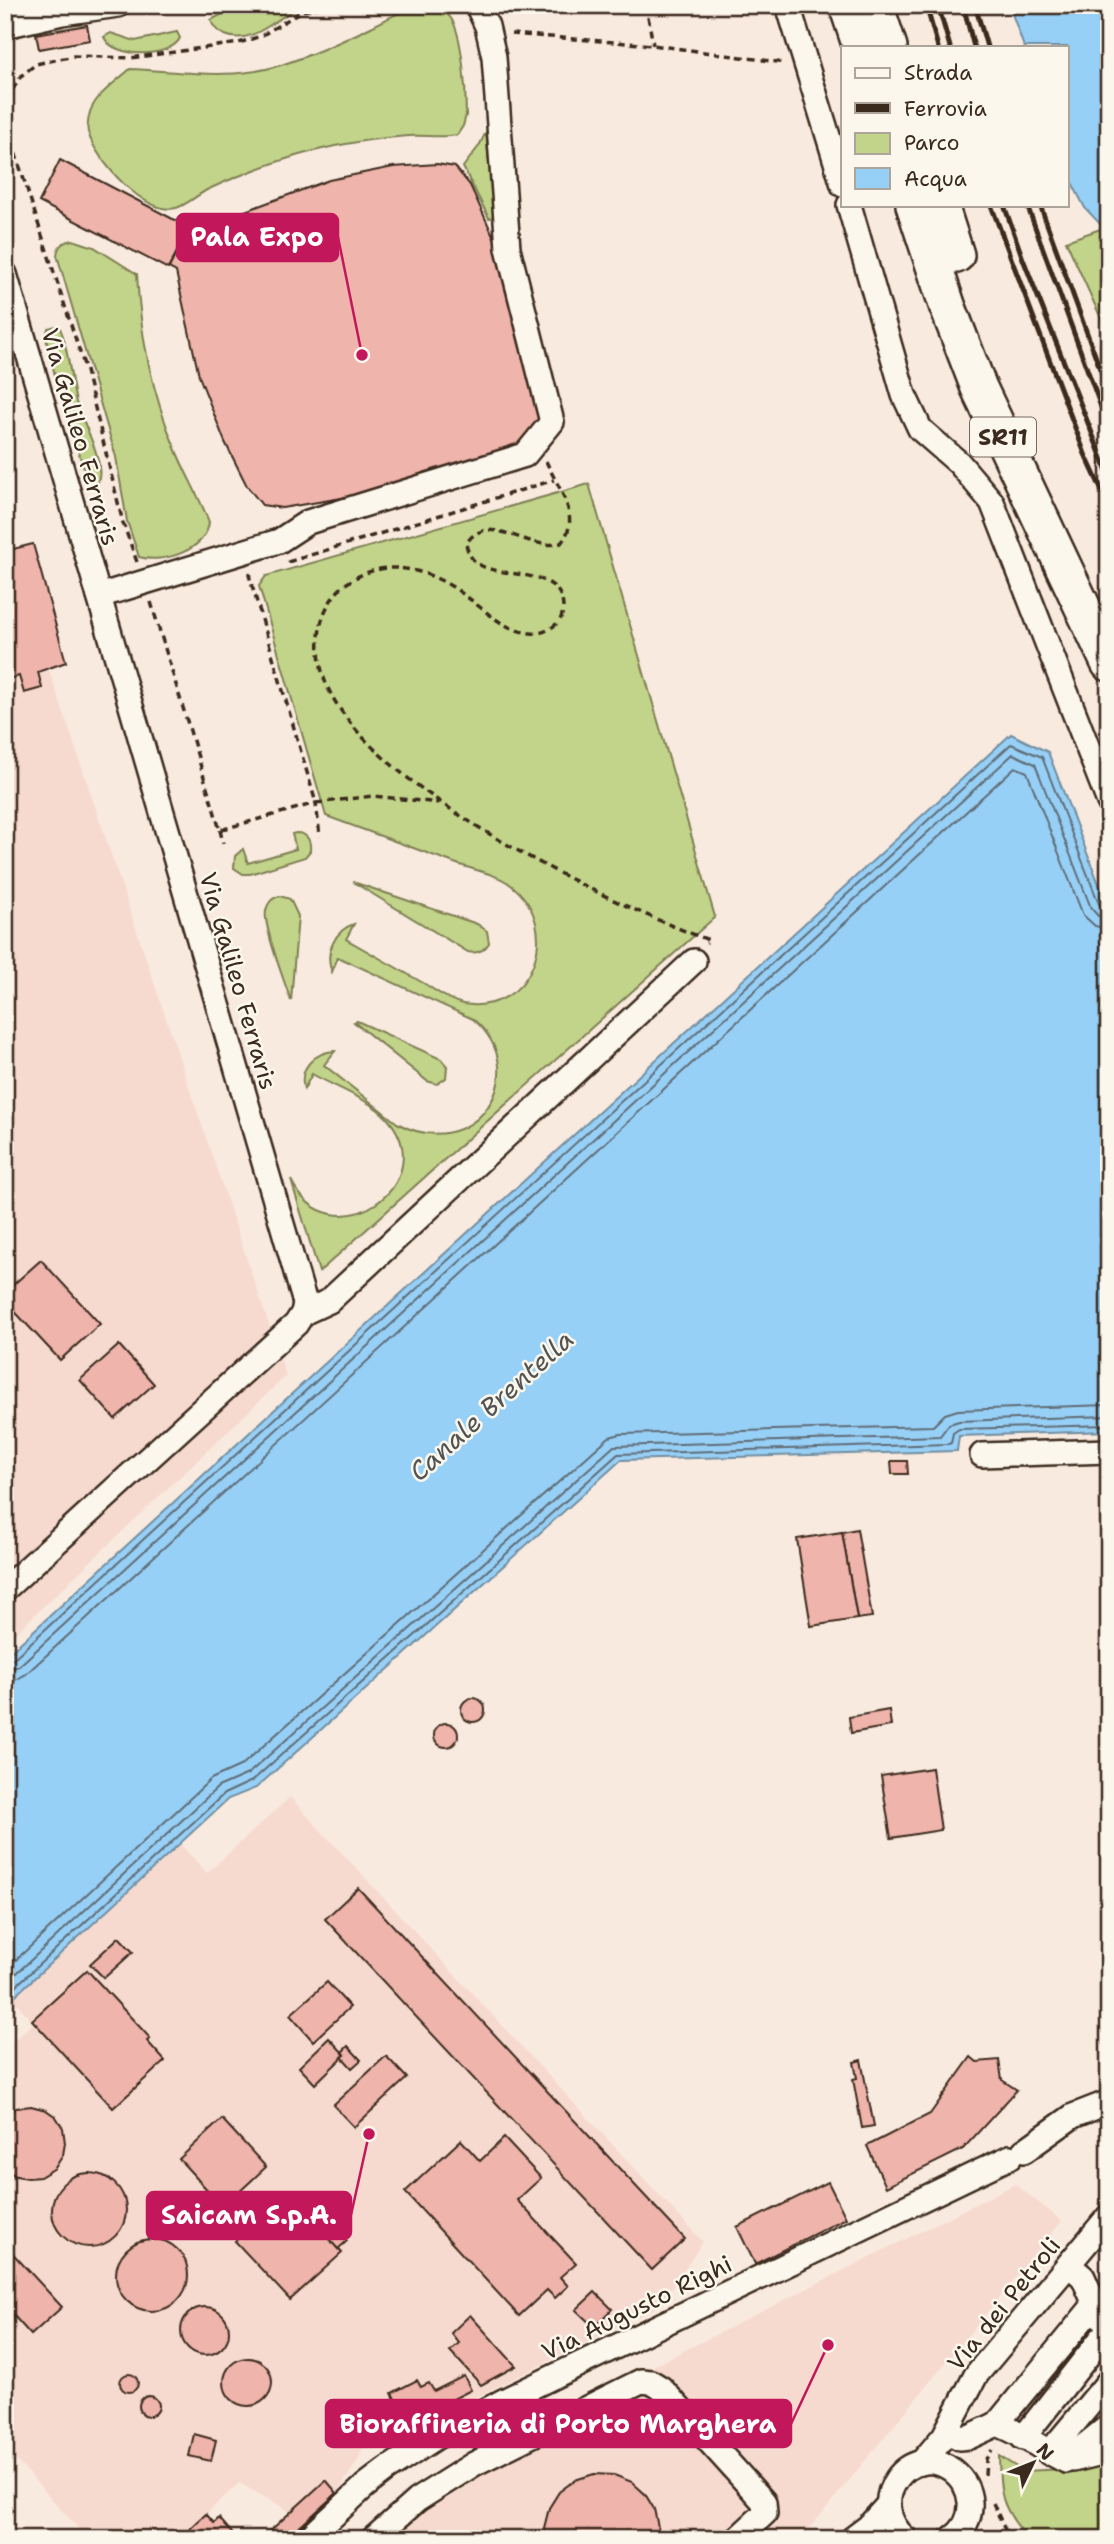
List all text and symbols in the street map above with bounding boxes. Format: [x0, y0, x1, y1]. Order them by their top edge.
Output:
legend [841, 46, 1068, 206]
text: Strada [904, 59, 972, 87]
text: Ferrovia [904, 95, 987, 123]
text: Parco [904, 129, 959, 157]
text: Acqua [904, 165, 967, 193]
callout: Pala Expo [177, 214, 338, 261]
text: Pala Expo [190, 219, 324, 254]
street label: Via Galileo Ferraris [34, 325, 126, 549]
road number: SR11 [970, 418, 1036, 457]
street label: Via Galileo Ferraris [192, 869, 284, 1093]
water label: Canale Brentella [401, 1322, 581, 1488]
callout: Saicam S.p.A. [147, 2192, 351, 2239]
text: Saicam S.p.A. [161, 2197, 337, 2232]
street label: Via dei Petroli [940, 2230, 1068, 2378]
street label: Via Augusto Righi [537, 2248, 737, 2368]
callout: Bioraffineria di Porto Marghera [326, 2400, 791, 2447]
text: Bioraffineria di Porto Marghera [340, 2406, 777, 2441]
north arrow [998, 2428, 1068, 2498]
text: N [1031, 2438, 1059, 2466]

